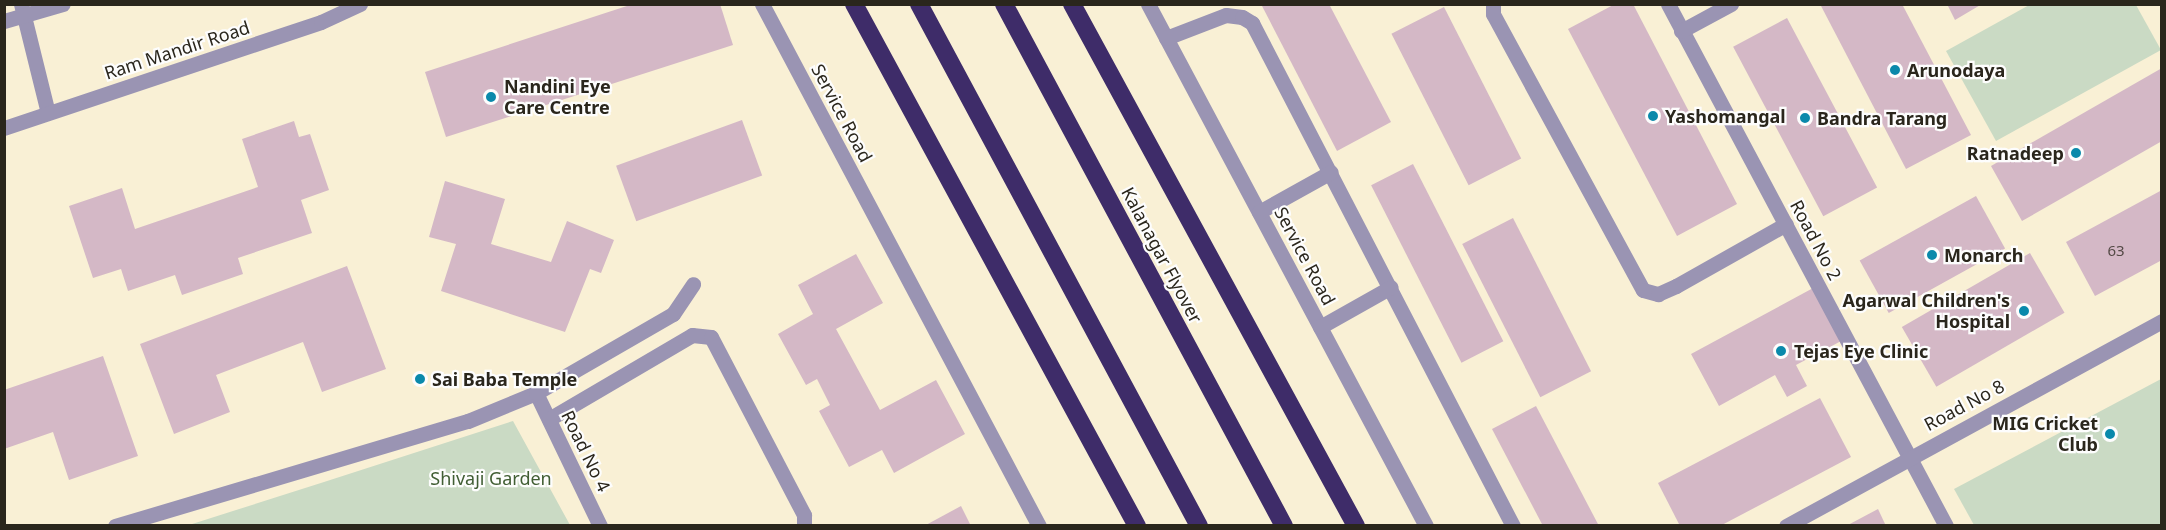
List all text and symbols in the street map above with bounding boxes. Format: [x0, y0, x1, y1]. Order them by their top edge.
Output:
street label: Ram Mandir Road [102, 16, 252, 84]
place label: Arunodaya [1907, 59, 2005, 81]
street label: Service Road [807, 60, 877, 166]
marker: Arunodaya [1888, 63, 1902, 77]
place label: Nandini Eye Care Centre [504, 76, 611, 118]
marker: Nandini Eye Care Centre [482, 88, 500, 106]
place label: Yashomangal [1665, 105, 1786, 127]
place label: Bandra Tarang [1817, 107, 1947, 129]
marker: Yashomangal [1646, 109, 1660, 123]
marker: Bandra Tarang [1798, 111, 1812, 125]
place label: Ratnadeep [1967, 142, 2064, 164]
marker: Ratnadeep [2069, 146, 2083, 160]
street label: Kalanagar Flyover [1117, 183, 1207, 327]
street label: Road No 2 [1786, 196, 1846, 284]
street label: Service Road [1270, 203, 1340, 309]
house number: 63 [2107, 242, 2125, 260]
place label: Monarch [1944, 244, 2023, 266]
marker: Monarch [1925, 248, 1939, 262]
place label: Agarwal Children's Hospital [1842, 290, 2010, 332]
marker: Agarwal Children's Hospital [2015, 302, 2033, 320]
place label: Tejas Eye Clinic [1794, 340, 1928, 362]
marker: Tejas Eye Clinic [1772, 342, 1790, 360]
place label: Sai Baba Temple [432, 368, 577, 390]
marker: Sai Baba Temple [413, 372, 427, 386]
street label: Road No 8 [1920, 375, 2008, 435]
street label: Road No 4 [557, 407, 615, 495]
place label: MIG Cricket Club [1992, 413, 2098, 456]
marker: MIG Cricket Club [2103, 427, 2117, 441]
park label: Shivaji Garden [430, 467, 552, 489]

